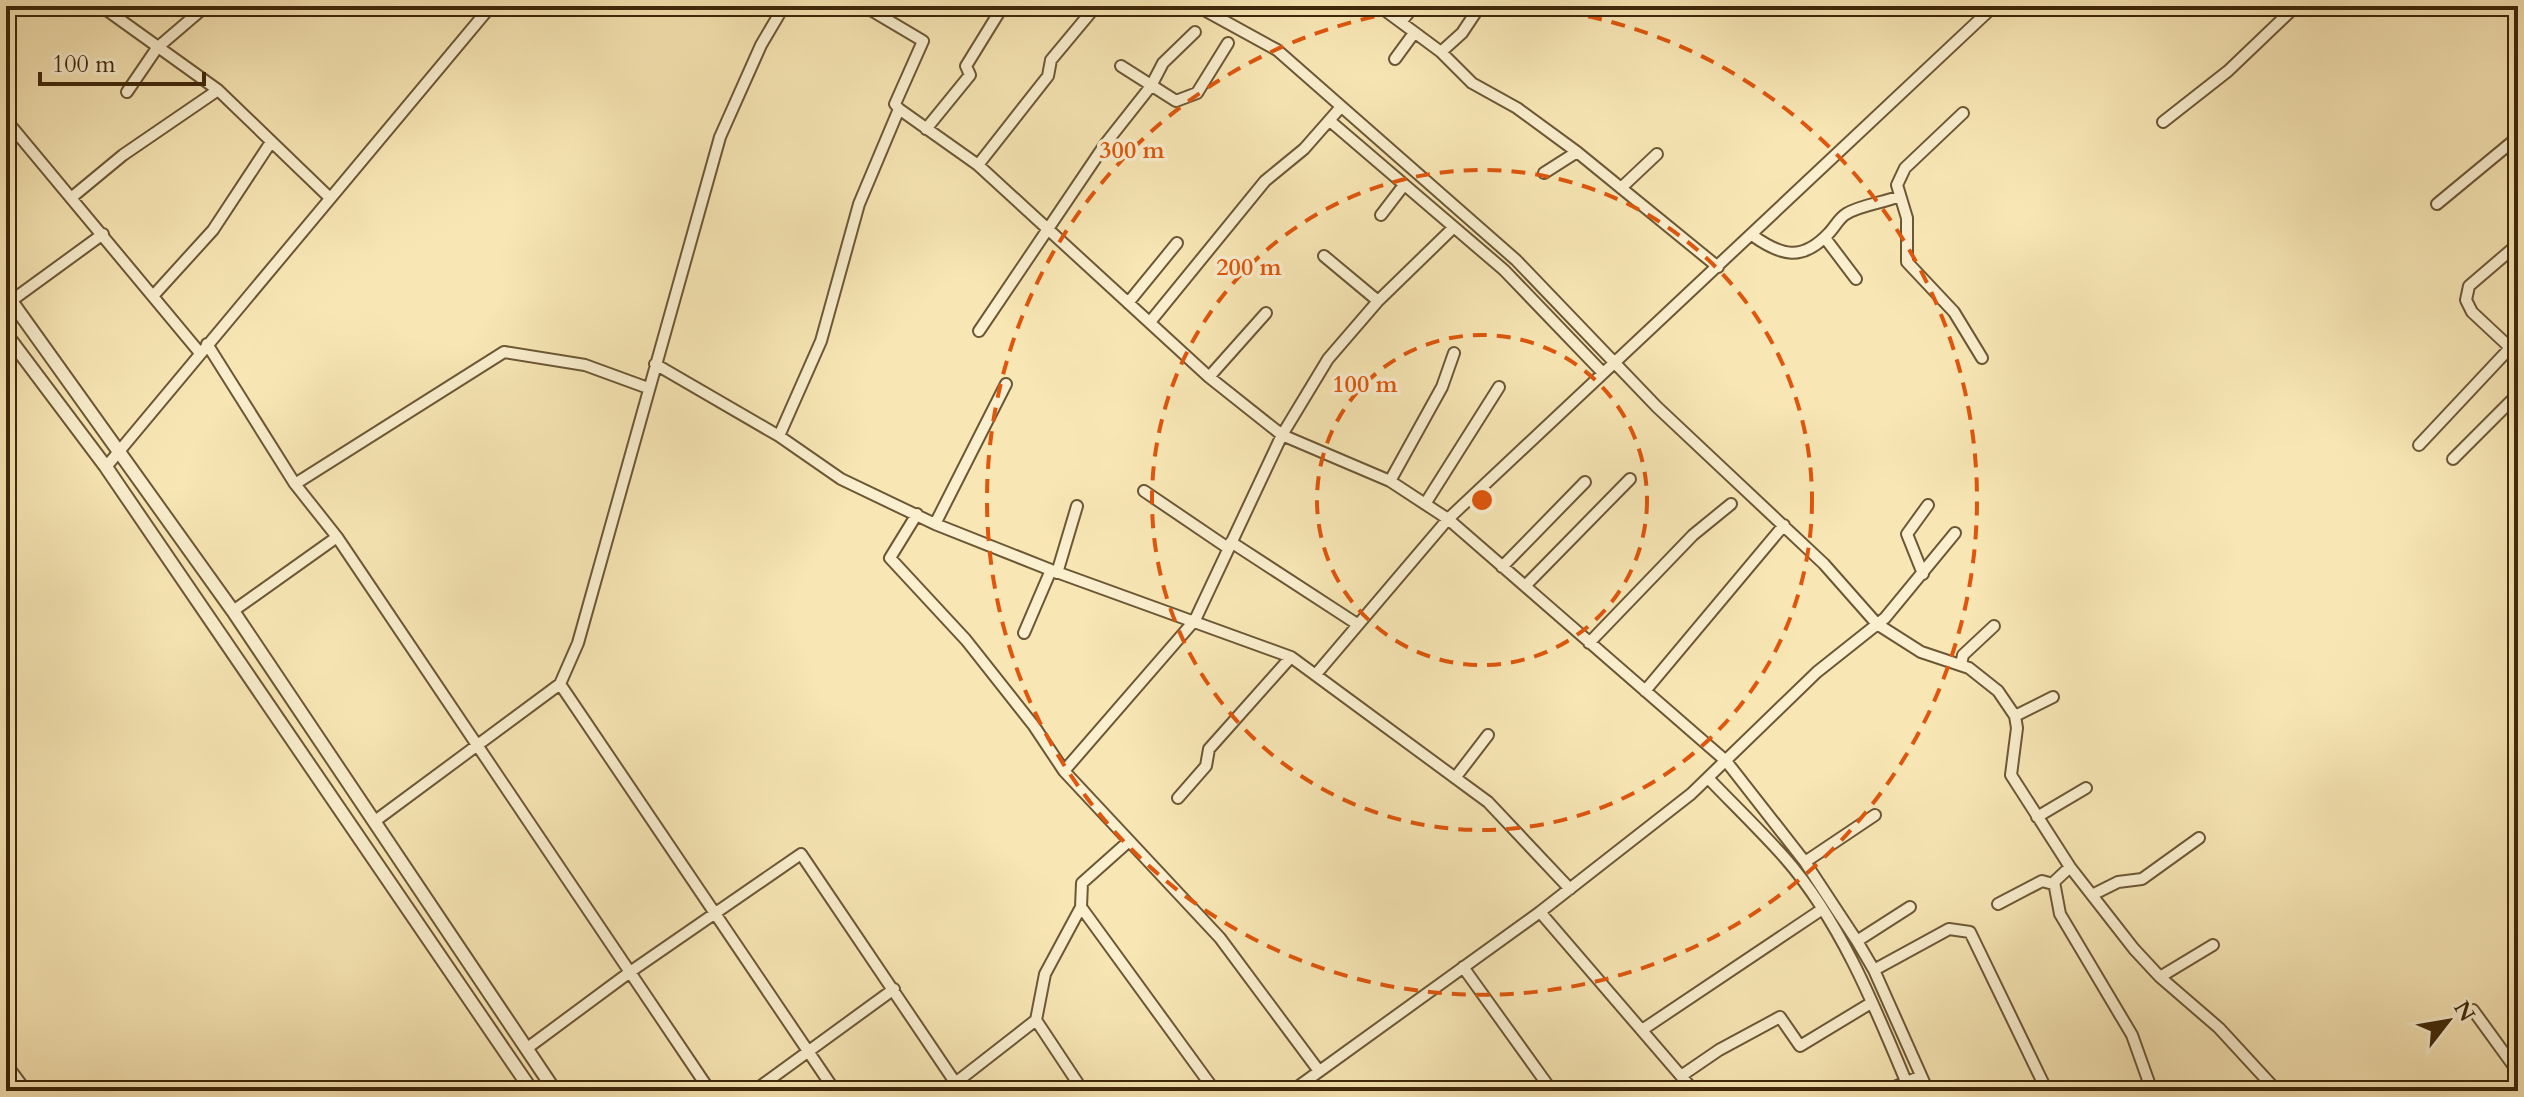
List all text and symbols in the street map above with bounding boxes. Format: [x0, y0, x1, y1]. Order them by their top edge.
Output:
scale bar [40, 36, 204, 86]
text: 100 m [52, 48, 116, 81]
text: 300 m [1099, 134, 1166, 167]
text: 200 m [1216, 251, 1283, 284]
text: 100 m [1332, 368, 1399, 401]
centre of rings [1468, 486, 1496, 514]
north arrow [2408, 981, 2488, 1061]
text: N [2447, 995, 2482, 1027]

